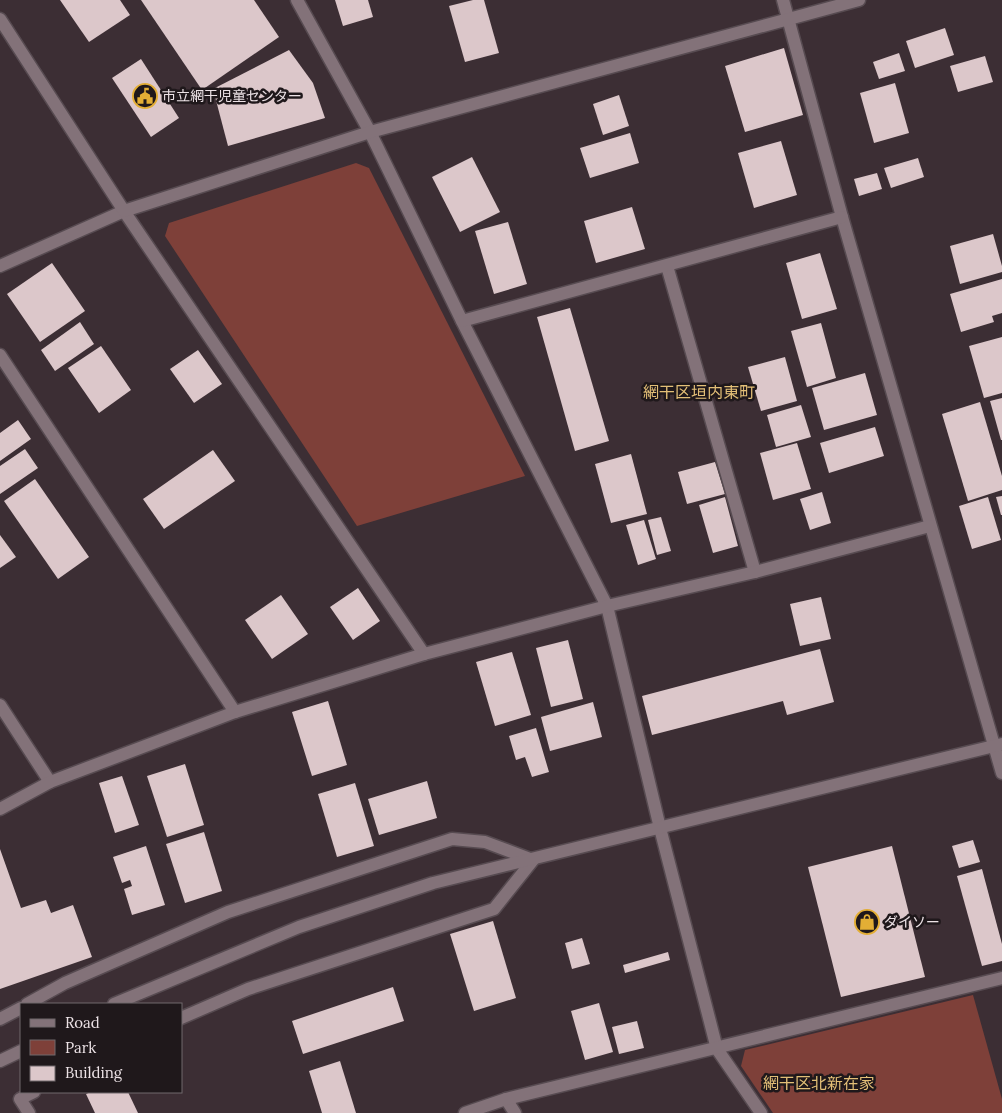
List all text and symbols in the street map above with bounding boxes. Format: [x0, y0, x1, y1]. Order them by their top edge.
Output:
public building icon: 市立網干児童センター [132, 83, 158, 109]
place label: 市立網干児童センター [162, 87, 302, 105]
district label: 網干区垣内東町 [643, 382, 755, 402]
shop icon: ダイソー [854, 909, 880, 935]
place label: ダイソー [884, 913, 940, 931]
legend [20, 1003, 182, 1093]
text: Road [65, 1013, 100, 1032]
text: Park [65, 1038, 96, 1057]
text: Building [65, 1063, 123, 1082]
district label: 網干区北新在家 [763, 1073, 875, 1093]

